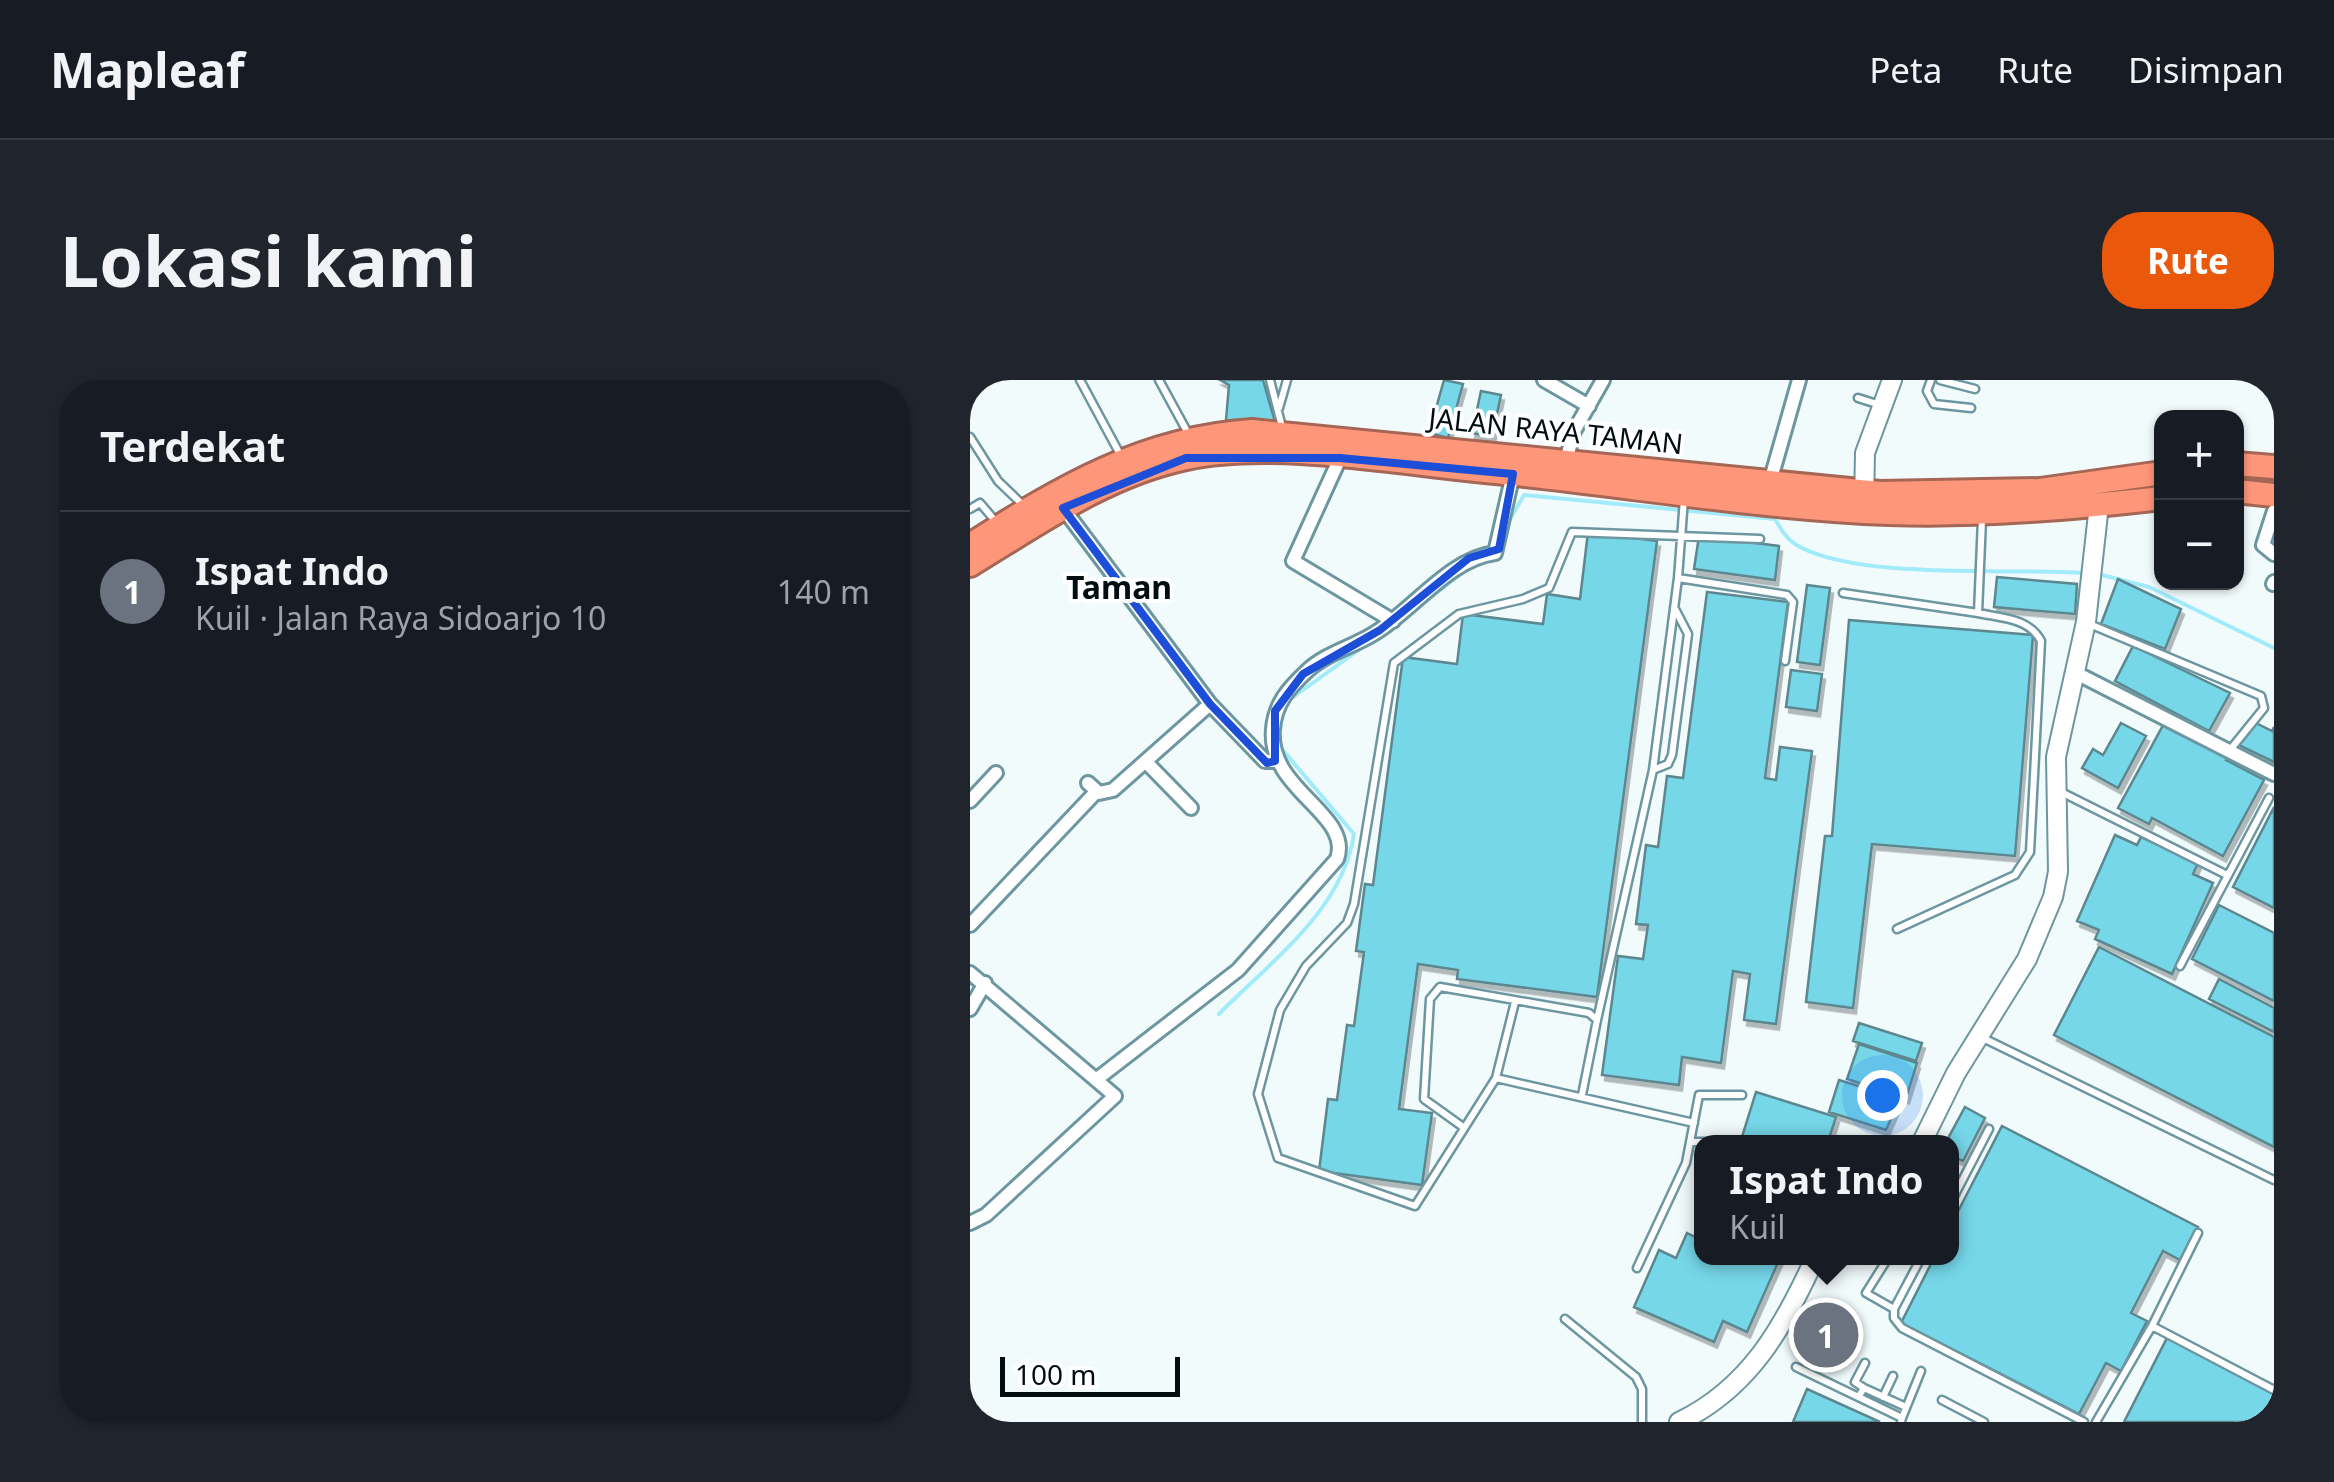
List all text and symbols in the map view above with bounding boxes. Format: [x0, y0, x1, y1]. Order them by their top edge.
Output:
text: Mapleaf [50, 37, 245, 102]
text: Peta [1869, 46, 1942, 93]
text: Rute [1997, 46, 2073, 93]
text: Disimpan [2128, 46, 2284, 93]
text: Lokasi kami [60, 212, 477, 308]
button: Rute [2102, 212, 2274, 309]
street label: JALAN RAYA TAMAN [1424, 397, 1685, 462]
map controls [2154, 410, 2244, 590]
button: + [2154, 410, 2244, 500]
text: Terdekat [100, 417, 285, 474]
button: − [2154, 500, 2244, 590]
text: Ispat Indo [195, 544, 389, 596]
district label: Taman [1066, 565, 1172, 608]
text: 1 [123, 570, 142, 613]
text: 140 m [777, 570, 870, 613]
text: Kuil · Jalan Raya Sidoarjo 10 [195, 596, 606, 639]
your location [1857, 1070, 1908, 1121]
popup [1694, 1135, 1959, 1265]
text: Ispat Indo [1729, 1153, 1924, 1205]
text: Kuil [1729, 1205, 1785, 1248]
pin: 1 [1794, 1298, 1858, 1372]
scale bar [1000, 1352, 1180, 1396]
text: 100 m [1015, 1355, 1097, 1393]

